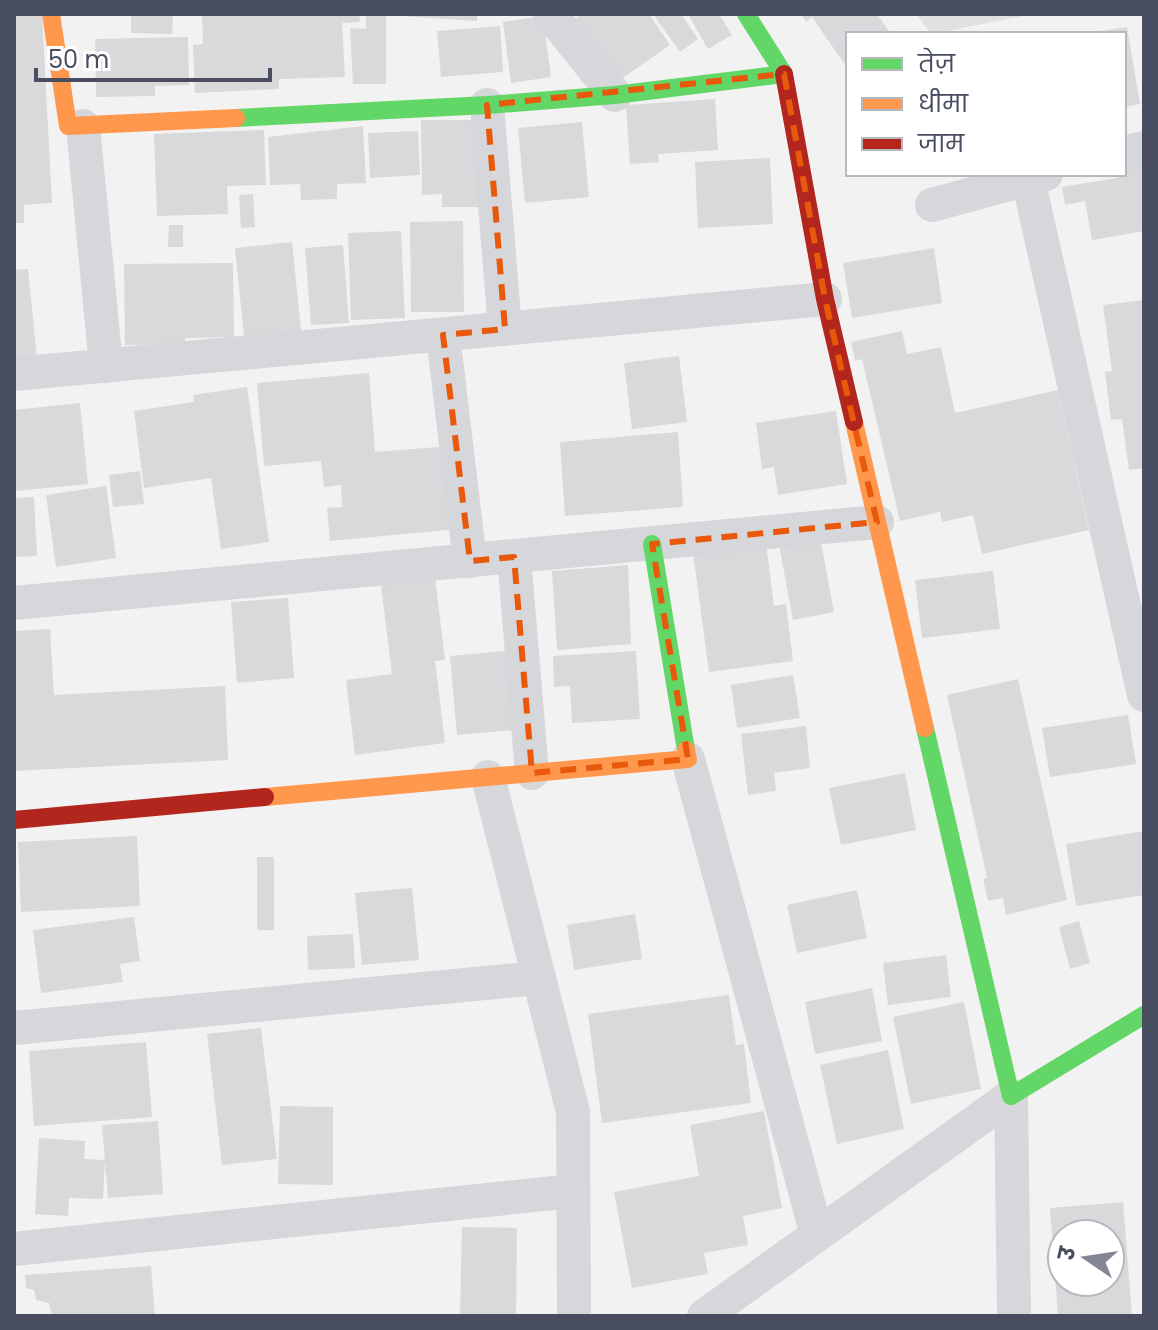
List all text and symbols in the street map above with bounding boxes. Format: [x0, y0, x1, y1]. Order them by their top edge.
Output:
scale bar [36, 32, 270, 82]
legend [846, 32, 1126, 176]
text: 50 m [48, 43, 109, 76]
text: तेज़ [917, 47, 956, 80]
text: धीमा [918, 87, 969, 120]
text: जाम [917, 127, 965, 160]
north arrow [1046, 1218, 1126, 1298]
text: उ [1050, 1244, 1084, 1264]

